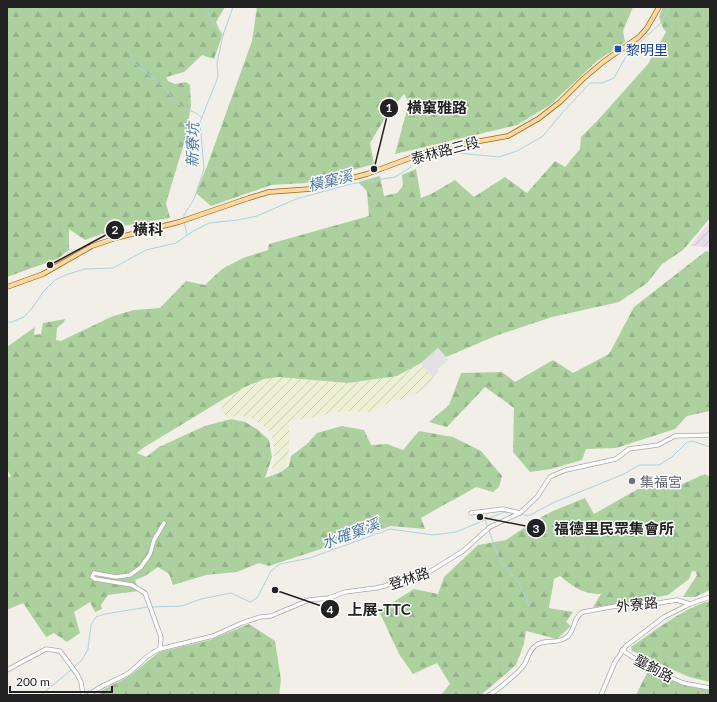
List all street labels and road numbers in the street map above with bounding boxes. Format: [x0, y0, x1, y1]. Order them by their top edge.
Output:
street label: 泰林路三段 [409, 133, 481, 167]
street label: 登林路 [386, 563, 432, 593]
street label: 外寮路 [615, 593, 659, 615]
street label: 壟鉤路 [631, 651, 677, 685]

